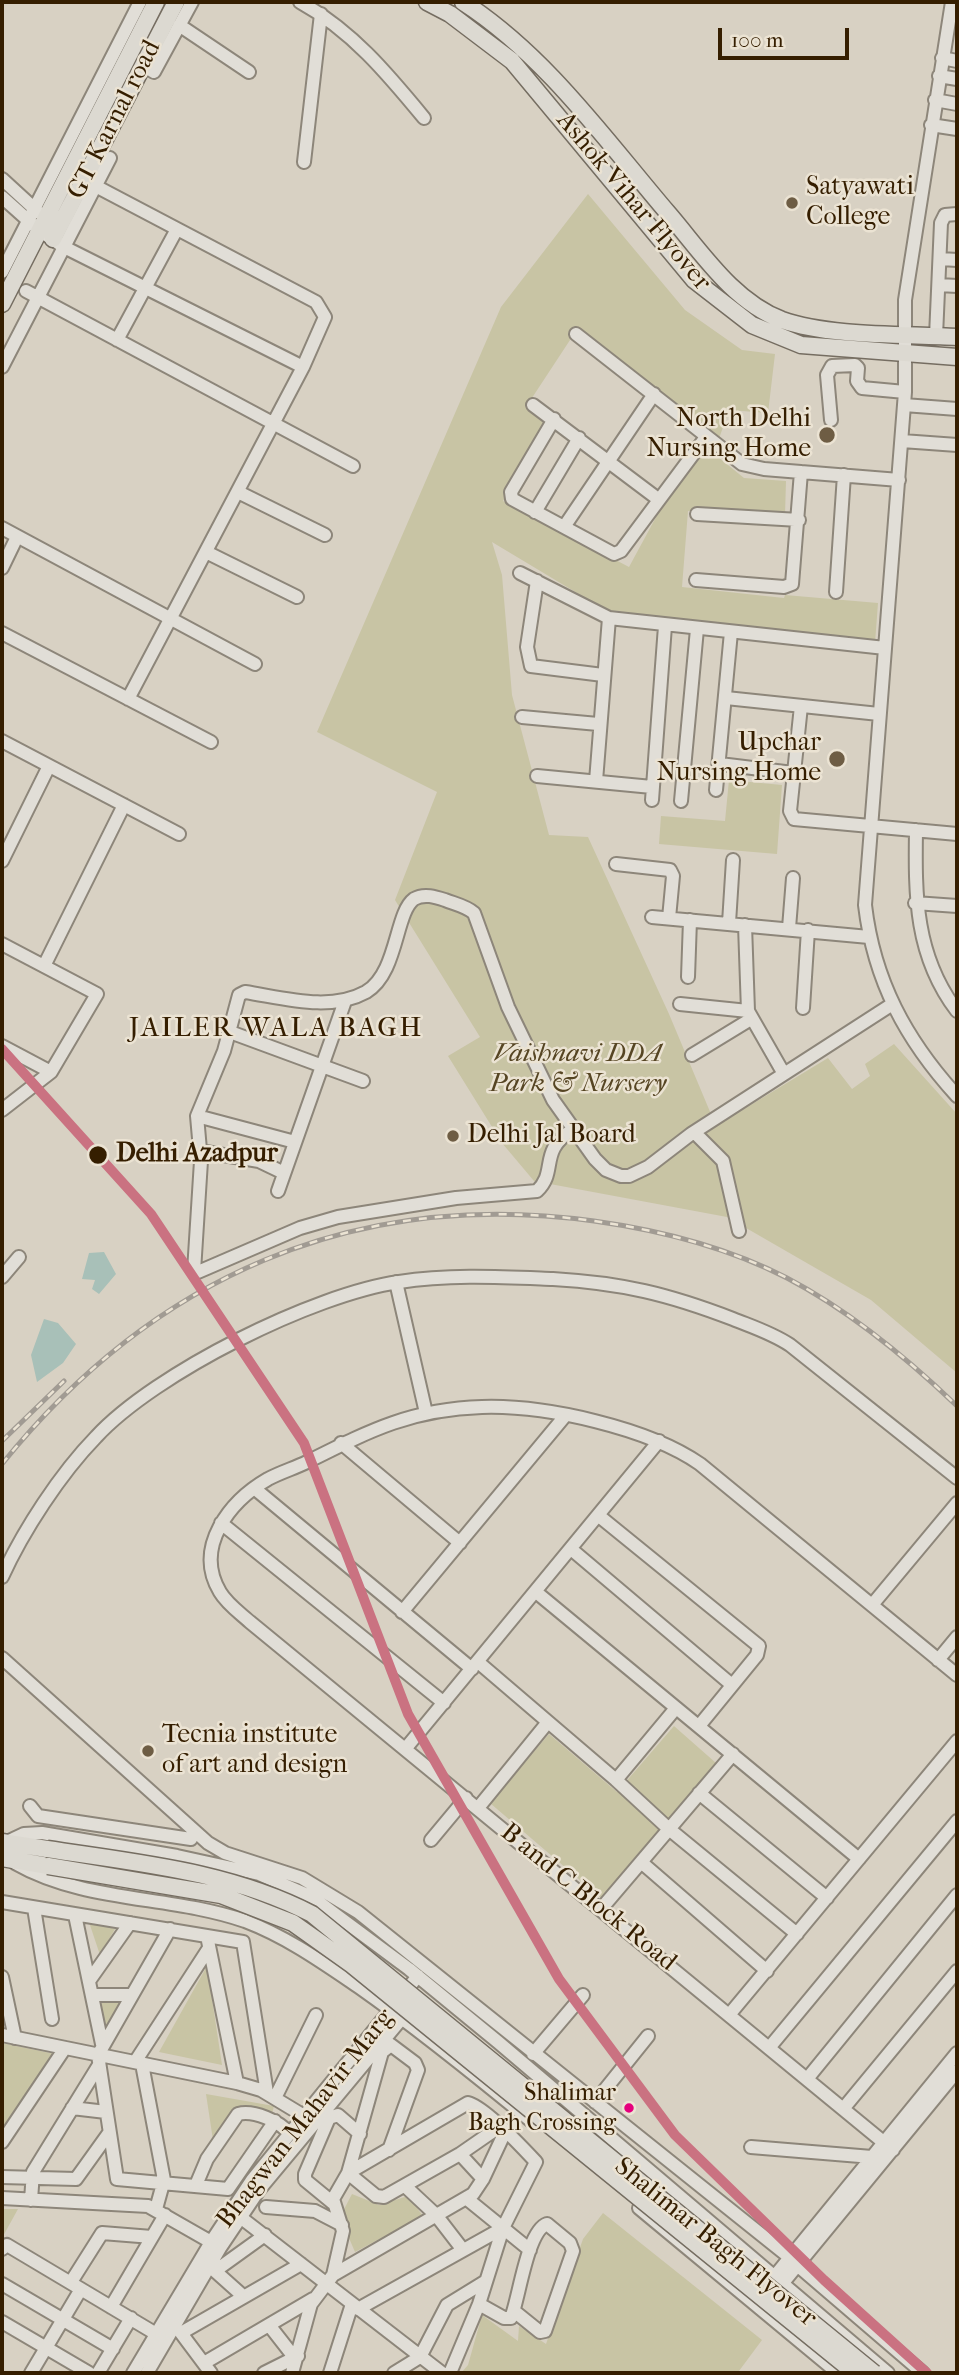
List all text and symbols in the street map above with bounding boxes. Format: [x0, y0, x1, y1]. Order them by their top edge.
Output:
scale bar [721, 14, 852, 58]
text: 100 m [731, 28, 784, 52]
street label: GT Karnal road [62, 35, 168, 205]
street label: Ashok Vihar Flyover [549, 106, 717, 298]
place label: Satyawati College [806, 172, 914, 234]
marker: Satyawati College [784, 195, 800, 211]
place label: North Delhi Nursing Home [646, 404, 811, 466]
marker: North Delhi Nursing Home [817, 425, 837, 445]
place label: Upchar Nursing Home [656, 728, 821, 790]
marker: Upchar Nursing Home [827, 749, 847, 769]
district label: JAILER WALA BAGH [131, 1012, 421, 1046]
park label: Vaishnavi DDA Park & Nursery [489, 1039, 667, 1100]
place label: Delhi Jal Board [467, 1120, 636, 1152]
marker: Delhi Jal Board [445, 1128, 461, 1144]
place label: Delhi Azadpur [116, 1139, 278, 1171]
marker: Delhi Azadpur [87, 1144, 109, 1166]
place label: Tecnia institute of art and design [162, 1720, 347, 1782]
marker: Tecnia institute of art and design [140, 1743, 156, 1759]
street label: B and C Block Road [494, 1817, 682, 1979]
street label: Bhagwan Mahavir Marg [211, 2003, 401, 2235]
place label: Shalimar Bagh Crossing [468, 2080, 616, 2136]
marker: Shalimar Bagh Crossing [622, 2101, 636, 2115]
street label: Shalimar Bagh Flyover [607, 2152, 823, 2334]

